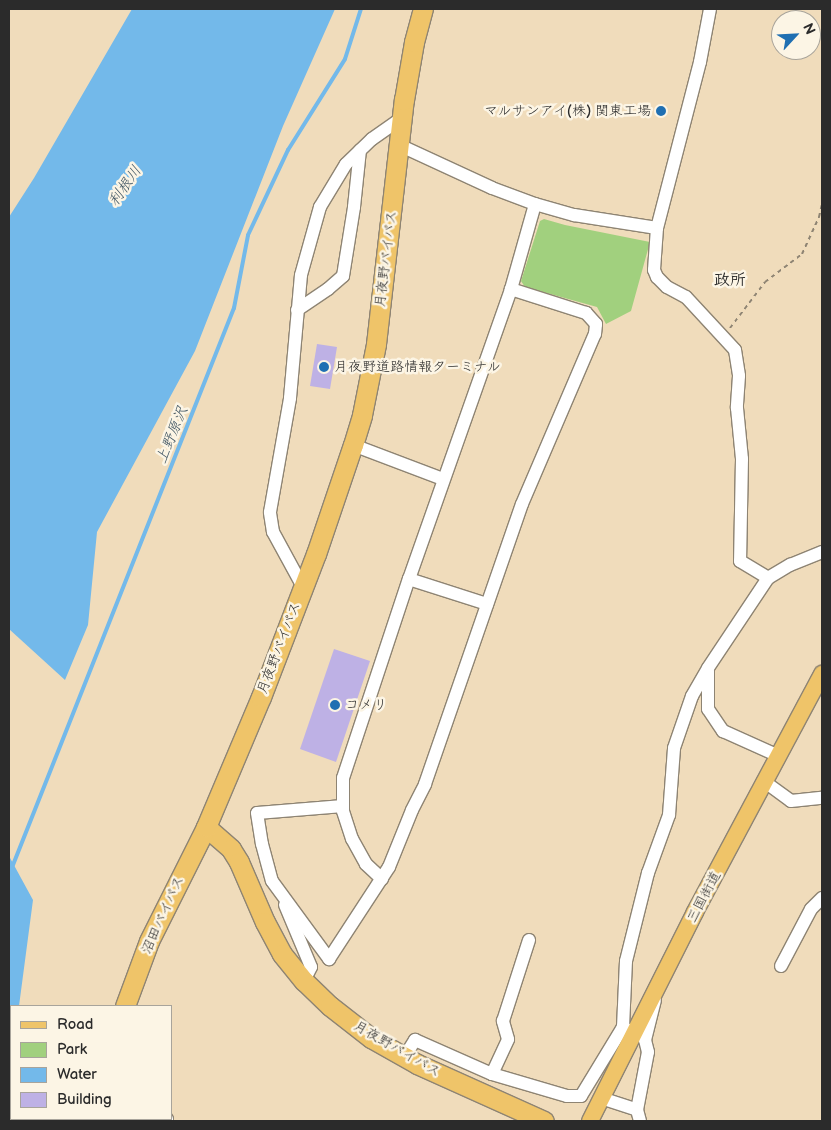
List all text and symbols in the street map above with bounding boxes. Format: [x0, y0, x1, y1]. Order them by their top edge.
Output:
north arrow [771, 10, 821, 60]
text: N [799, 21, 819, 37]
place label: マルサンアイ(株) 関東工場 [483, 103, 651, 119]
marker: マルサンアイ(株) 関東工場 [655, 105, 667, 117]
water label: 利根川 [105, 162, 145, 210]
street label: 月夜野バイパス [372, 209, 400, 309]
district label: 政所 [714, 271, 746, 291]
place label: 月夜野道路情報ターミナル [334, 359, 502, 375]
marker: 月夜野道路情報ターミナル [318, 361, 330, 373]
water label: 上野原沢 [152, 404, 192, 466]
street label: 月夜野バイパス [254, 599, 304, 697]
place label: コメリ [345, 697, 387, 713]
marker: コメリ [329, 699, 341, 711]
street label: 三国街道 [683, 868, 725, 926]
street label: 沼田バイパス [138, 873, 188, 957]
legend [10, 1005, 172, 1120]
text: Road [57, 1015, 93, 1034]
street label: 月夜野バイパス [350, 1017, 444, 1081]
text: Park [57, 1040, 87, 1059]
text: Water [57, 1065, 97, 1084]
text: Building [57, 1090, 112, 1109]

